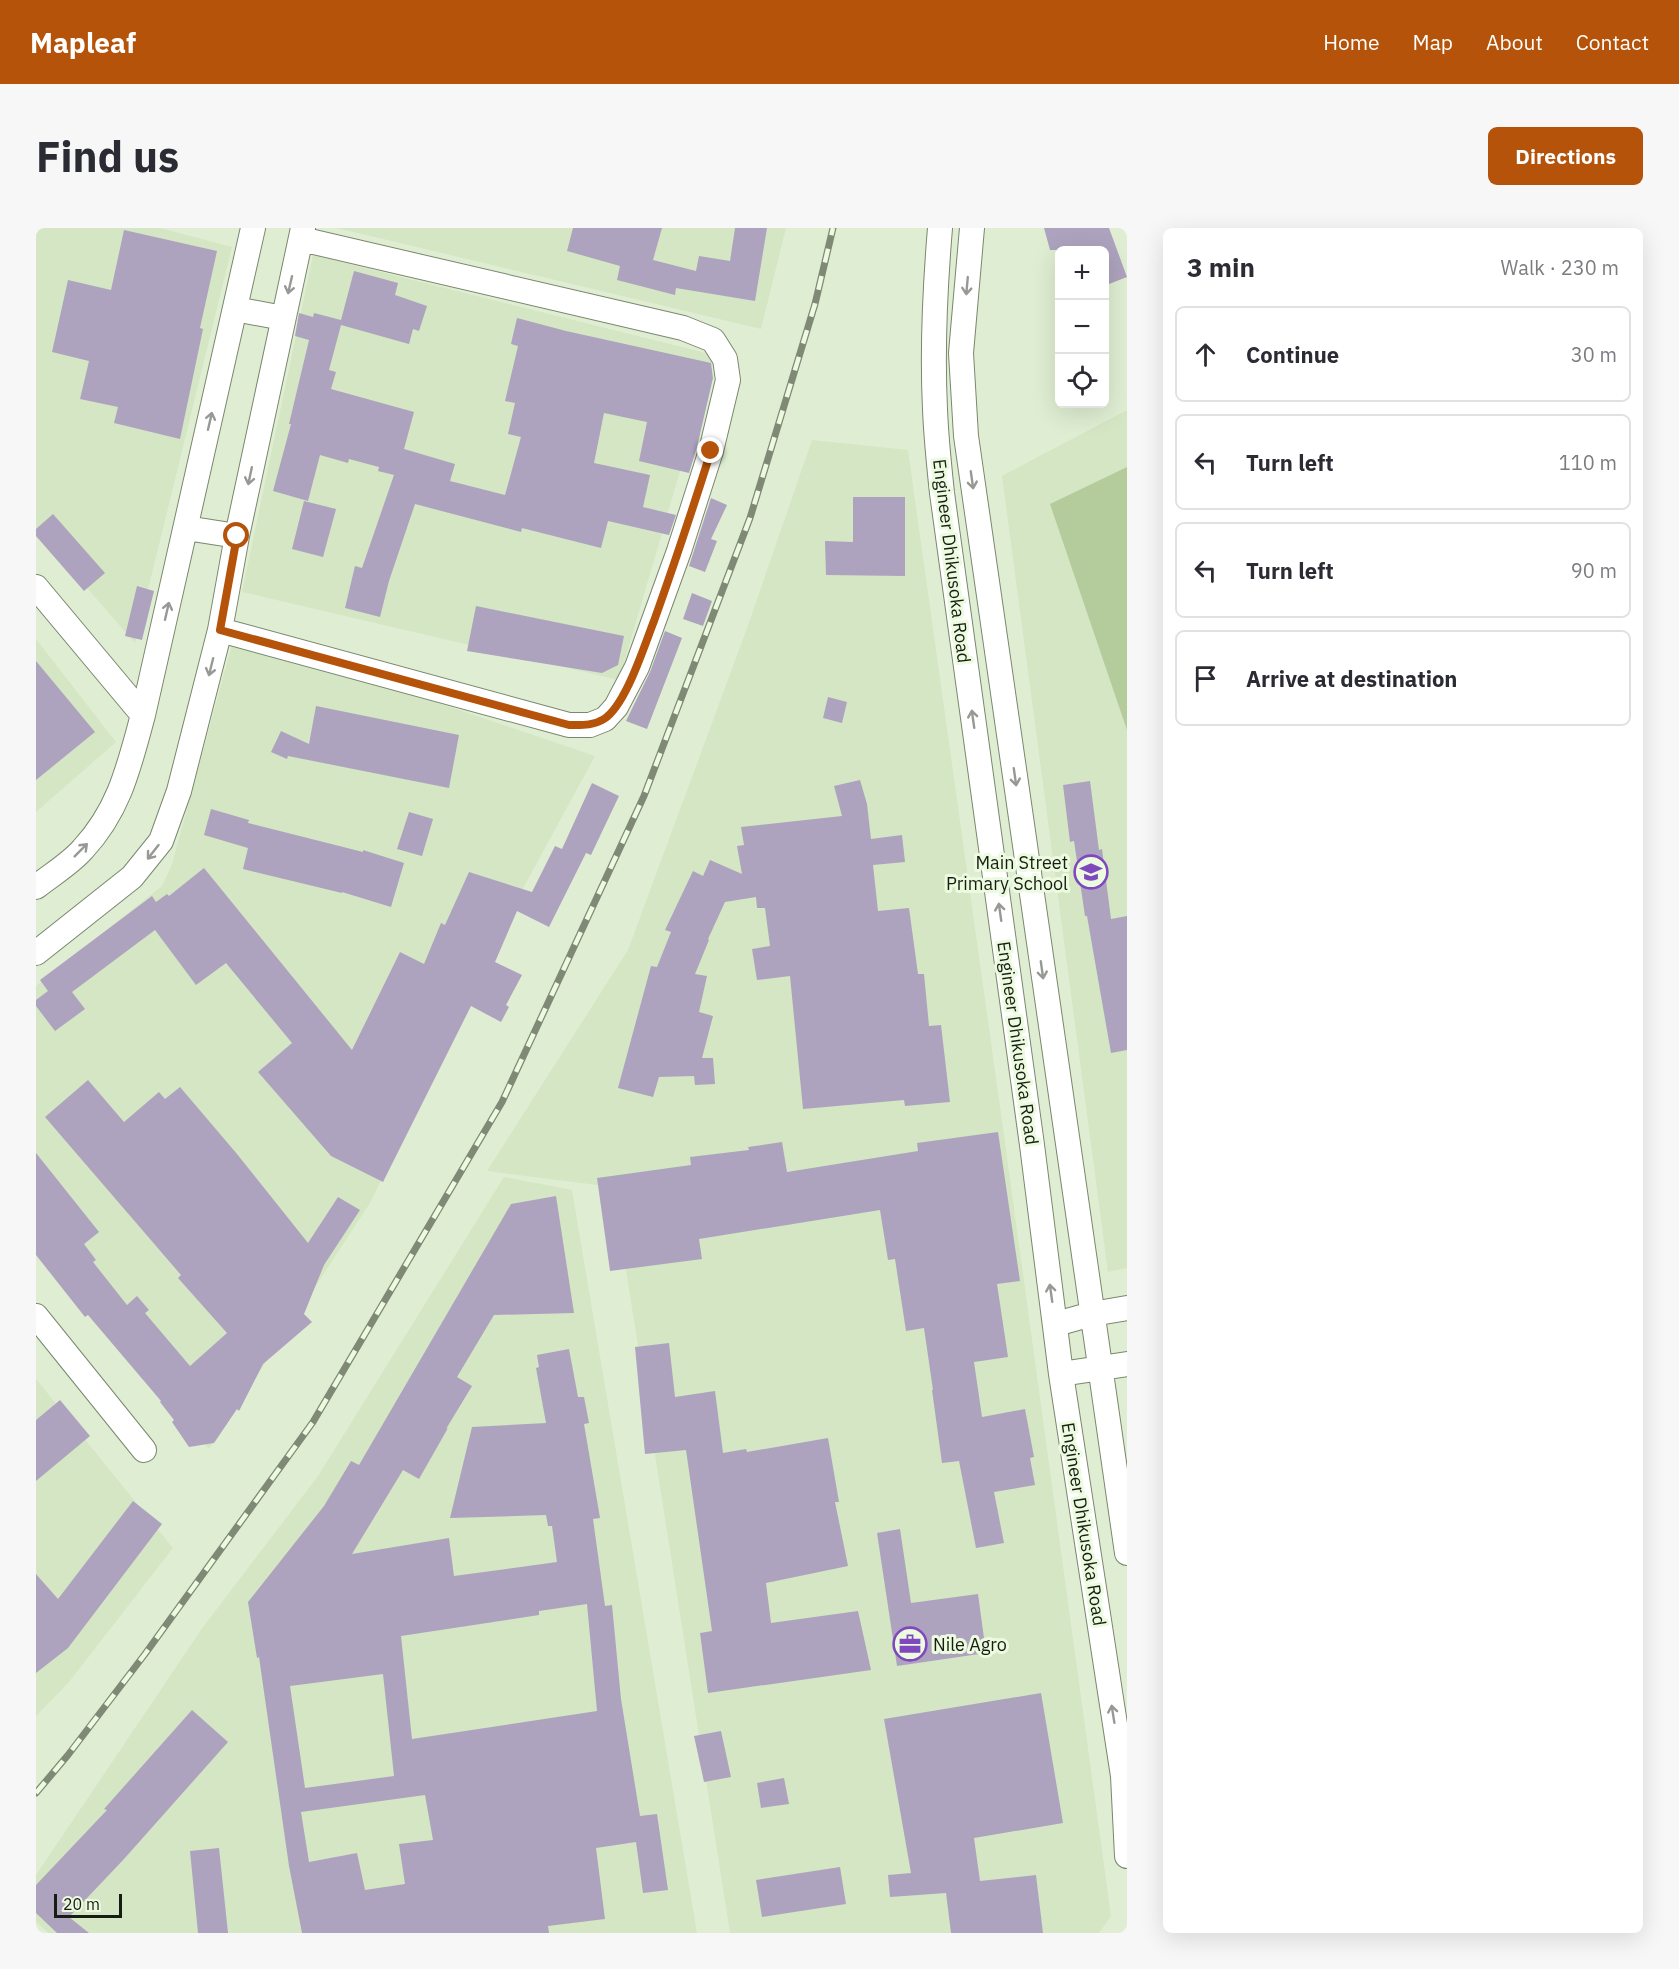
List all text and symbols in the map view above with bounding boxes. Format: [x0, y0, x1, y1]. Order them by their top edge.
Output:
text: Mapleaf [30, 24, 136, 61]
text: Home [1323, 28, 1380, 56]
text: Map [1413, 28, 1453, 56]
text: About [1486, 28, 1543, 56]
text: Contact [1576, 28, 1649, 56]
button: Directions [1488, 127, 1643, 185]
text: Find us [36, 129, 179, 184]
map controls [1055, 246, 1109, 408]
button: + [1055, 246, 1109, 300]
text: 3 min [1187, 250, 1255, 284]
text: Walk · 230 m [1501, 254, 1619, 281]
one-way arrow [284, 275, 296, 294]
one-way arrow [961, 276, 972, 296]
button: − [1055, 300, 1109, 354]
icon: ahead [1189, 338, 1222, 371]
text: Continue [1246, 340, 1339, 369]
text: 30 m [1571, 341, 1617, 368]
button: locate [1055, 354, 1109, 408]
one-way arrow [205, 412, 216, 431]
route end [697, 437, 723, 463]
icon: left [1189, 446, 1222, 479]
text: Turn left [1246, 448, 1334, 477]
text: 110 m [1559, 449, 1617, 476]
street label: Engineer Dhikusoka Road [928, 458, 976, 664]
one-way arrow [243, 466, 255, 485]
one-way arrow [967, 470, 978, 490]
route start [223, 522, 249, 548]
icon: left [1189, 554, 1222, 587]
text: Turn left [1246, 556, 1334, 585]
text: 90 m [1571, 557, 1617, 584]
one-way arrow [161, 602, 173, 621]
one-way arrow [204, 657, 216, 676]
icon: arrive [1189, 662, 1222, 695]
text: Arrive at destination [1246, 664, 1457, 693]
one-way arrow [967, 710, 978, 730]
one-way arrow [1009, 767, 1020, 787]
one-way arrow [74, 843, 88, 858]
one-way arrow [146, 843, 159, 859]
place label: Main Street Primary School [946, 851, 1068, 895]
school or university icon: Main Street Primary School [1073, 854, 1109, 890]
one-way arrow [994, 903, 1005, 923]
street label: Engineer Dhikusoka Road [992, 940, 1044, 1146]
one-way arrow [1037, 960, 1048, 980]
one-way arrow [1046, 1283, 1057, 1303]
street label: Engineer Dhikusoka Road [1057, 1421, 1111, 1627]
office icon: Nile Agro [892, 1626, 928, 1662]
place label: Nile Agro [933, 1633, 1007, 1656]
one-way arrow [1108, 1705, 1119, 1725]
scale bar [54, 1891, 122, 1918]
text: 20 m [63, 1894, 100, 1914]

